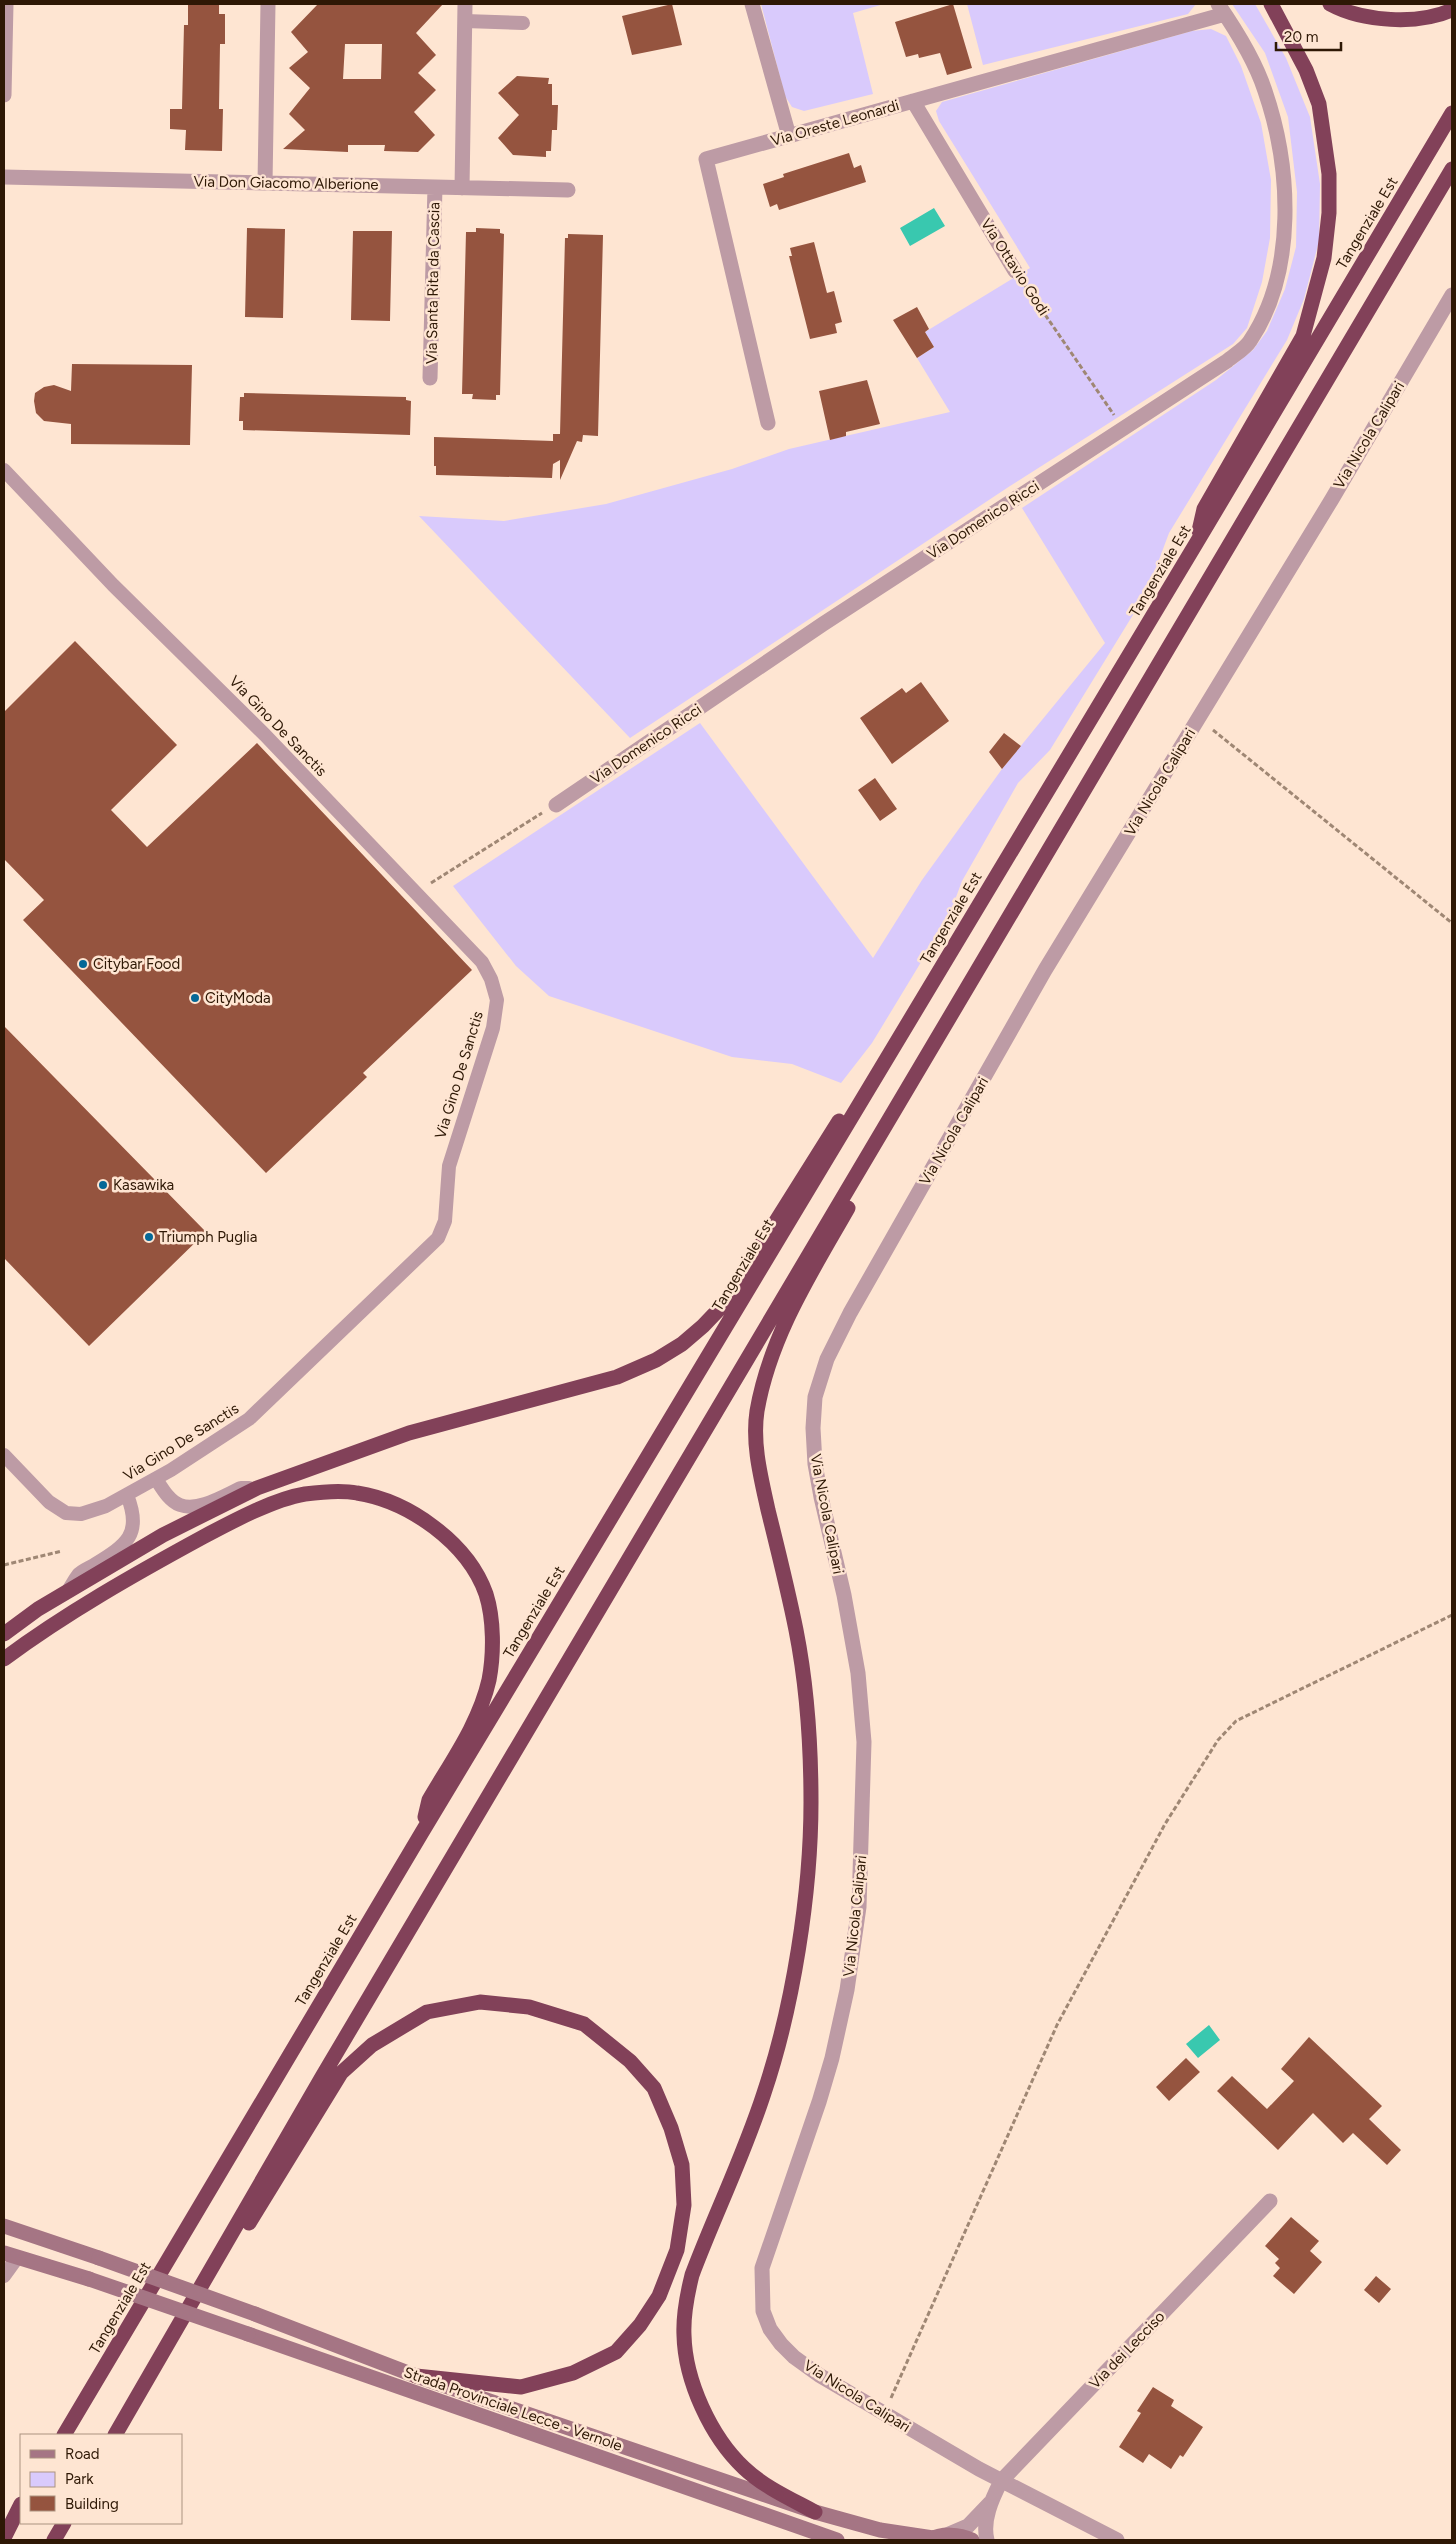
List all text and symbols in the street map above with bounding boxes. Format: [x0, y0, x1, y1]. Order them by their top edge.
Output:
scale bar [1276, 20, 1341, 52]
text: 20 m [1284, 28, 1318, 46]
street label: Via Oreste Leonardi [769, 96, 901, 150]
street label: Via Don Giacomo Alberione [193, 172, 379, 194]
street label: Tangenziale Est [1333, 174, 1402, 272]
street label: Via Santa Rita da Cascia [423, 202, 443, 364]
street label: Via Ottavio Godi [977, 215, 1053, 319]
street label: Via Nicola Calipari [1330, 378, 1408, 492]
street label: Via Domenico Ricci [924, 477, 1042, 563]
street label: Tangenziale Est [1126, 522, 1195, 620]
street label: Via Gino De Sanctis [225, 672, 331, 780]
street label: Via Domenico Ricci [587, 700, 705, 788]
street label: Via Nicola Calipari [1121, 725, 1199, 839]
street label: Tangenziale Est [917, 869, 986, 967]
place label: Citybar Food [93, 955, 180, 973]
marker: Citybar Food [77, 958, 89, 970]
place label: CityModa [205, 989, 271, 1007]
marker: CityModa [189, 992, 201, 1004]
street label: Via Gino De Sanctis [431, 1009, 487, 1141]
street label: Via Nicola Calipari [916, 1074, 992, 1188]
place label: Kasawika [113, 1176, 174, 1194]
marker: Kasawika [97, 1179, 109, 1191]
street label: Tangenziale Est [709, 1216, 778, 1314]
place label: Triumph Puglia [159, 1228, 257, 1246]
marker: Triumph Puglia [143, 1231, 155, 1243]
street label: Via Gino De Sanctis [120, 1399, 242, 1485]
street label: Via Nicola Calipari [807, 1452, 847, 1576]
street label: Tangenziale Est [500, 1563, 569, 1661]
street label: Via Nicola Calipari [840, 1854, 870, 1978]
street label: Tangenziale Est [292, 1911, 361, 2009]
street label: Tangenziale Est [86, 2259, 155, 2357]
street label: Via dei Lecciso [1086, 2307, 1169, 2393]
street label: Via Nicola Calipari [800, 2356, 914, 2436]
street label: Strada Provinciale Lecce - Vernole [401, 2363, 625, 2455]
legend [20, 2434, 182, 2524]
text: Road [65, 2445, 100, 2463]
text: Park [65, 2470, 94, 2488]
text: Building [65, 2495, 119, 2513]

